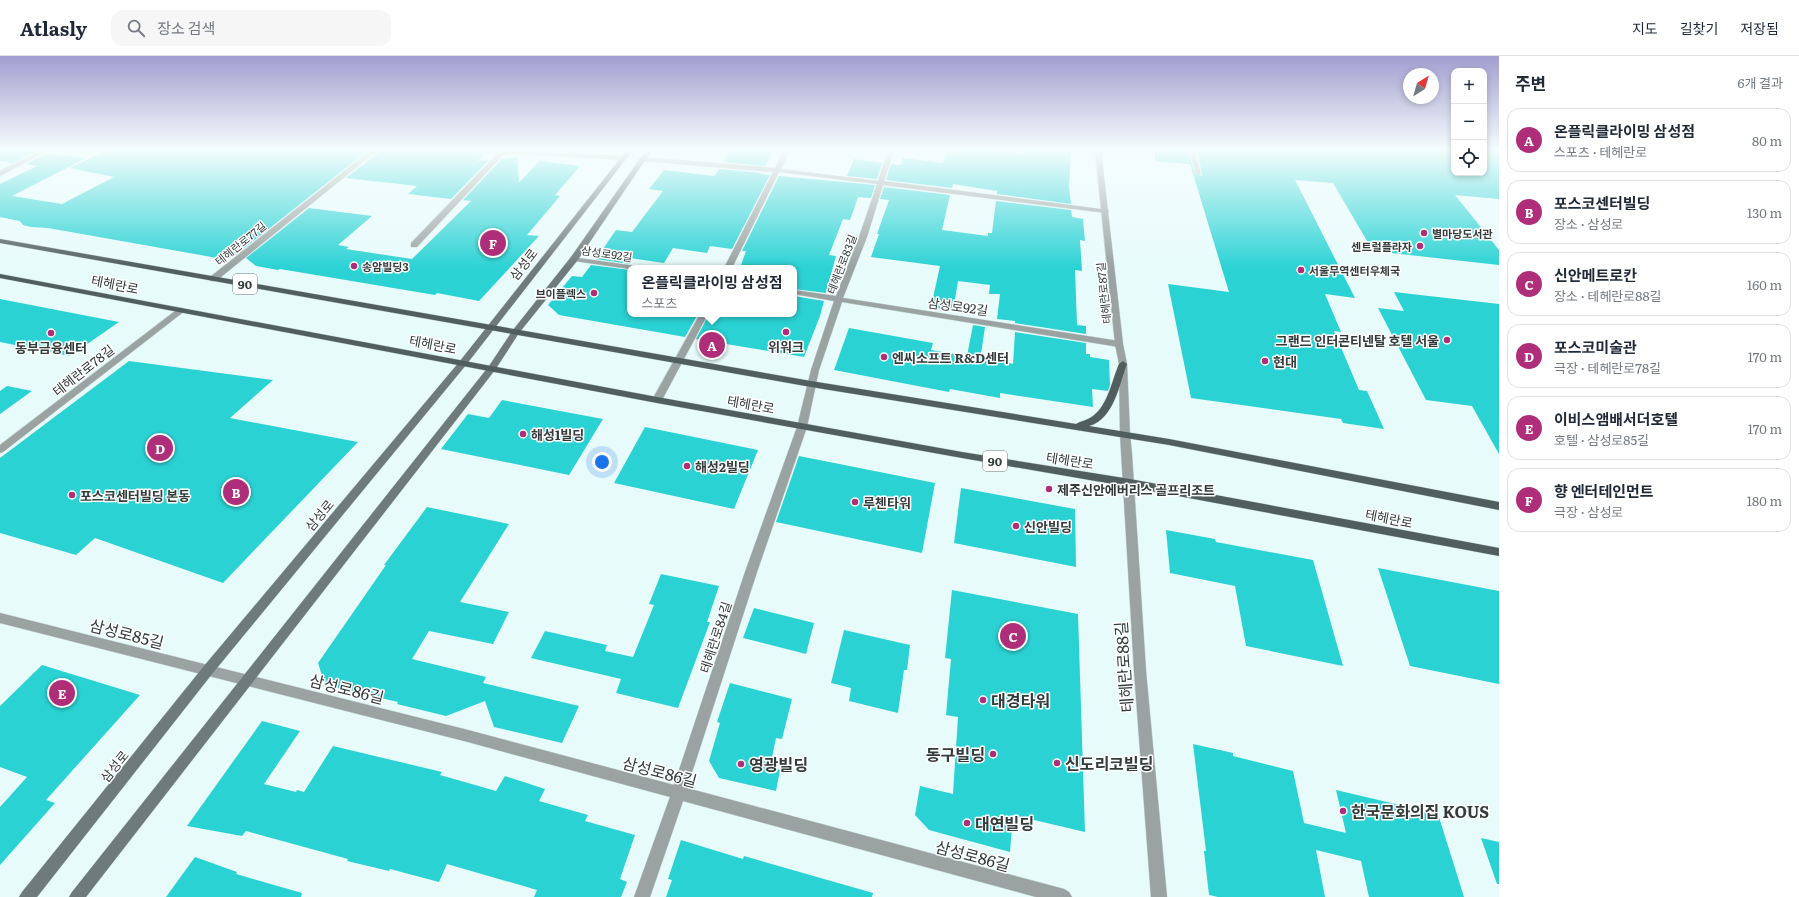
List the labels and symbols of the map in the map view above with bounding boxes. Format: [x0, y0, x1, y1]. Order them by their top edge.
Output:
north arrow [1403, 68, 1439, 104]
street label: 테헤란로77길 [211, 217, 269, 269]
place label: 별마당도서관 [1432, 225, 1493, 241]
pin: F [480, 228, 506, 258]
marker: 별마당도서관 [1419, 228, 1429, 238]
street label: 테헤란로83길 [822, 232, 860, 296]
place label: 센트럴플라자 [1351, 238, 1412, 254]
street label: 삼성로92길 [580, 241, 634, 265]
marker: 센트럴플라자 [1415, 241, 1425, 251]
street label: 삼성로 [504, 244, 542, 284]
place label: 송암빌딩3 [362, 258, 409, 274]
marker: 송암빌딩3 [349, 261, 359, 271]
street label: 테헤란로87길 [1092, 261, 1114, 325]
place label: 서울무역센터우체국 [1309, 262, 1400, 278]
marker: 서울무역센터우체국 [1296, 265, 1306, 275]
street label: 테헤란로 [90, 270, 140, 298]
road number: 90 [233, 274, 257, 294]
place label: 브이플렉스 [535, 285, 586, 301]
marker: 브이플렉스 [589, 288, 599, 298]
street label: 삼성로92길 [926, 292, 990, 320]
marker: 위워크 [781, 327, 791, 337]
marker: 동부금융센터 [46, 328, 56, 338]
street label: 테헤란로 [408, 330, 458, 358]
pin: A [699, 330, 725, 360]
place label: 그랜드 인터콘티넨탈 호텔 서울 [1276, 331, 1439, 350]
marker: 그랜드 인터콘티넨탈 호텔 서울 [1442, 335, 1452, 345]
place label: 위워크 [768, 337, 804, 356]
place label: 동부금융센터 [15, 338, 87, 357]
street label: 테헤란로78길 [48, 340, 118, 400]
place label: 엔씨소프트 R&D센터 [892, 348, 1009, 367]
marker: 엔씨소프트 R&D센터 [879, 352, 889, 362]
place label: 현대 [1273, 352, 1297, 371]
marker: 현대 [1260, 356, 1270, 366]
street label: 테헤란로 [726, 390, 776, 418]
place label: 해성1빌딩 [531, 425, 584, 444]
marker: 해성1빌딩 [518, 429, 528, 439]
pin: D [147, 433, 173, 463]
street label: 테헤란로 [1045, 447, 1095, 473]
road number: 90 [983, 451, 1007, 471]
your location [592, 452, 612, 472]
place label: 해성2빌딩 [695, 457, 750, 476]
marker: 해성2빌딩 [682, 461, 692, 471]
pin: B [223, 477, 249, 507]
place label: 제주신안에버리스 골프리조트 [1057, 480, 1215, 499]
marker: 제주신안에버리스 골프리조트 [1044, 484, 1054, 494]
place label: 포스코센터빌딩 본동 [80, 486, 190, 505]
marker: 포스코센터빌딩 본동 [67, 490, 77, 500]
place label: 루첸타워 [863, 493, 911, 512]
street label: 삼성로 [300, 495, 338, 535]
marker: 루첸타워 [850, 497, 860, 507]
street label: 테헤란로 [1364, 504, 1414, 532]
place label: 신안빌딩 [1024, 517, 1072, 536]
marker: 신안빌딩 [1011, 521, 1021, 531]
street label: 테헤란로84길 [695, 599, 735, 675]
street label: 삼성로85길 [87, 612, 167, 654]
pin: C [1000, 621, 1026, 651]
street label: 테헤란로88길 [1108, 621, 1138, 713]
street label: 삼성로86길 [307, 667, 387, 709]
pin: E [49, 678, 75, 708]
place label: 대경타워 [991, 688, 1050, 712]
marker: 대경타워 [978, 695, 988, 705]
place label: 동구빌딩 [926, 742, 985, 766]
street label: 삼성로 [95, 746, 133, 786]
marker: 동구빌딩 [988, 749, 998, 759]
street label: 삼성로86길 [620, 750, 700, 792]
place label: 신도리코빌딩 [1065, 751, 1153, 775]
place label: 영광빌딩 [749, 752, 808, 776]
marker: 신도리코빌딩 [1052, 758, 1062, 768]
marker: 영광빌딩 [736, 759, 746, 769]
place label: 한국문화의집 KOUS [1351, 799, 1489, 823]
marker: 한국문화의집 KOUS [1338, 806, 1348, 816]
place label: 대연빌딩 [975, 811, 1034, 835]
marker: 대연빌딩 [962, 818, 972, 828]
street label: 삼성로86길 [933, 834, 1013, 876]

